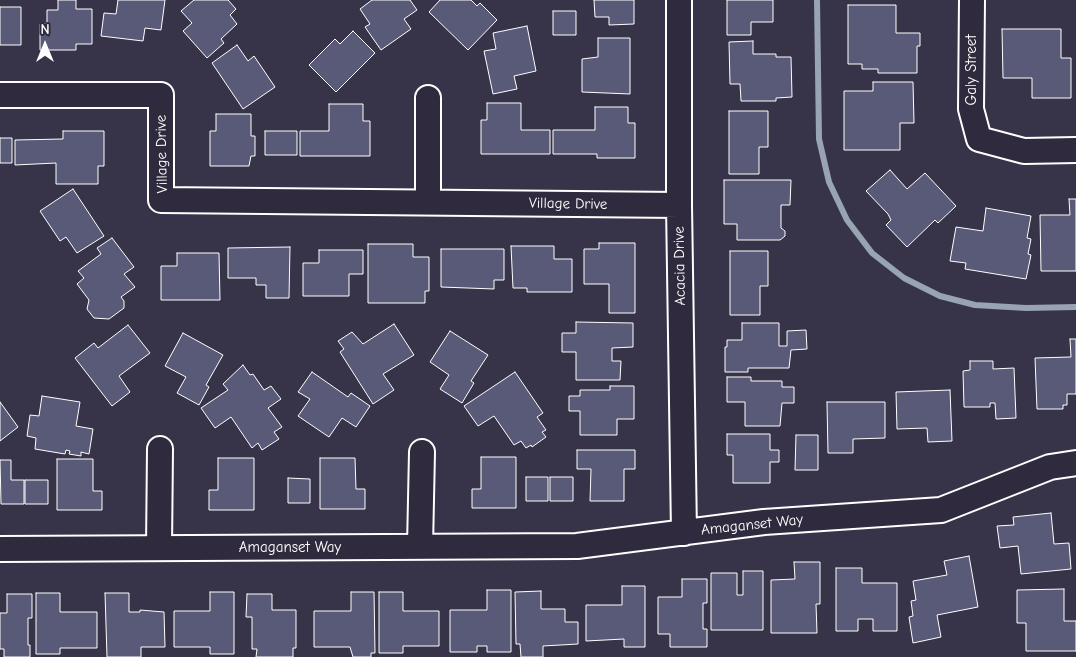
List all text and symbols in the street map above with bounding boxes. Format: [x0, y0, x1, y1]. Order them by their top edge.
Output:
north arrow [20, 20, 70, 70]
text: N [40, 21, 50, 38]
street label: Galy Street [963, 34, 981, 106]
street label: Village Drive [152, 115, 172, 193]
street label: Village Drive [529, 194, 607, 214]
street label: Acacia Drive [670, 226, 690, 306]
street label: Amaganset Way [700, 511, 804, 539]
street label: Amaganset Way [239, 539, 341, 557]

